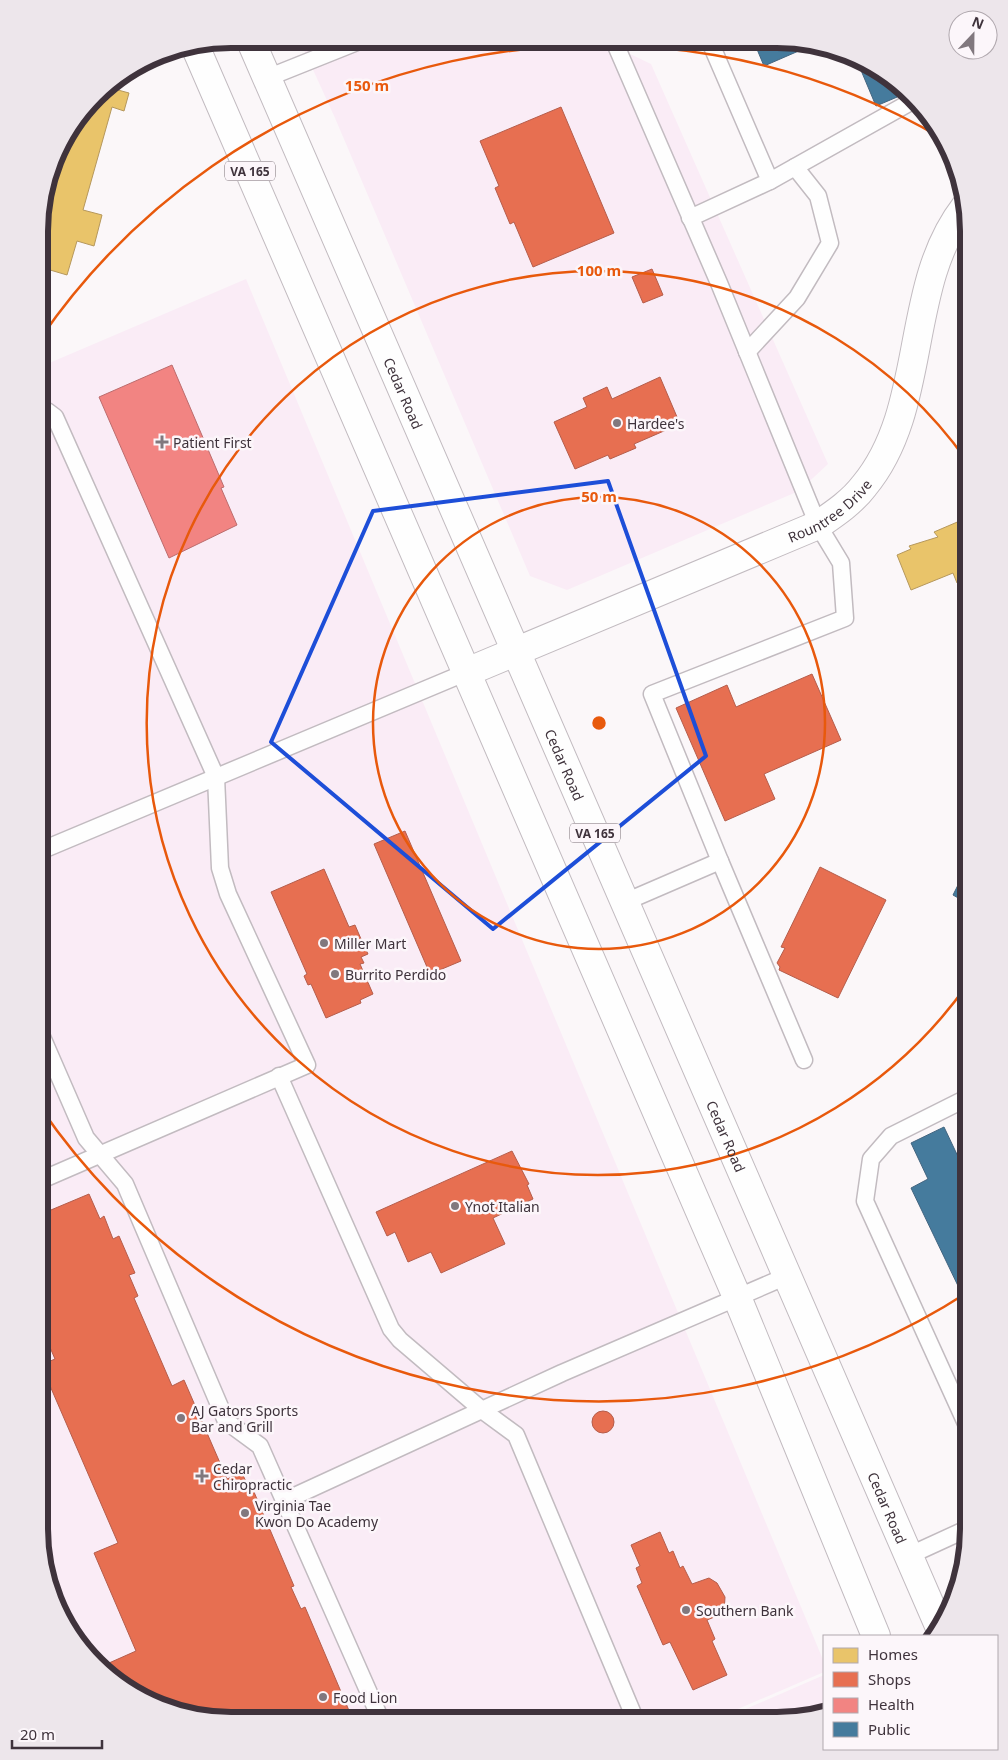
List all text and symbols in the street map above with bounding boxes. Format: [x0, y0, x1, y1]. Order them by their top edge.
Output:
north arrow [948, 10, 998, 60]
text: N [969, 12, 987, 33]
text: 150 m [345, 75, 389, 95]
road number: VA 165 [225, 162, 275, 180]
text: 100 m [577, 260, 621, 280]
street label: Cedar Road [380, 354, 428, 432]
place label: Hardee's [627, 414, 685, 433]
marker: Hardee's [611, 417, 623, 429]
place label: Patient First [173, 433, 252, 452]
marker: Patient First [155, 435, 169, 449]
street label: Rountree Drive [785, 475, 876, 546]
text: 50 m [581, 486, 617, 506]
centre of rings [590, 714, 608, 732]
street label: Cedar Road [541, 726, 589, 803]
road number: VA 165 [570, 824, 620, 842]
place label: Miller Mart [334, 934, 406, 953]
marker: Miller Mart [318, 937, 330, 949]
place label: Burrito Perdido [345, 965, 446, 984]
marker: Burrito Perdido [329, 968, 341, 980]
street label: Cedar Road [702, 1097, 750, 1175]
place label: Ynot Italian [465, 1197, 540, 1216]
marker: Ynot Italian [449, 1200, 461, 1212]
place label: AJ Gators Sports Bar and Grill [191, 1401, 298, 1436]
marker: AJ Gators Sports Bar and Grill [175, 1412, 187, 1424]
place label: Cedar Chiropractic [213, 1459, 292, 1494]
marker: Cedar Chiropractic [195, 1469, 209, 1483]
street label: Cedar Road [864, 1469, 912, 1546]
place label: Virginia Tae Kwon Do Academy [255, 1496, 379, 1531]
marker: Virginia Tae Kwon Do Academy [239, 1507, 251, 1519]
place label: Southern Bank [696, 1601, 794, 1620]
marker: Southern Bank [680, 1604, 692, 1616]
legend [823, 1635, 998, 1750]
text: Homes [868, 1644, 918, 1664]
text: Shops [868, 1669, 911, 1689]
place label: Food Lion [333, 1688, 398, 1707]
marker: Food Lion [317, 1691, 329, 1703]
text: Health [868, 1694, 915, 1714]
scale bar [12, 1718, 102, 1750]
text: Public [868, 1719, 911, 1739]
text: 20 m [20, 1724, 55, 1744]

